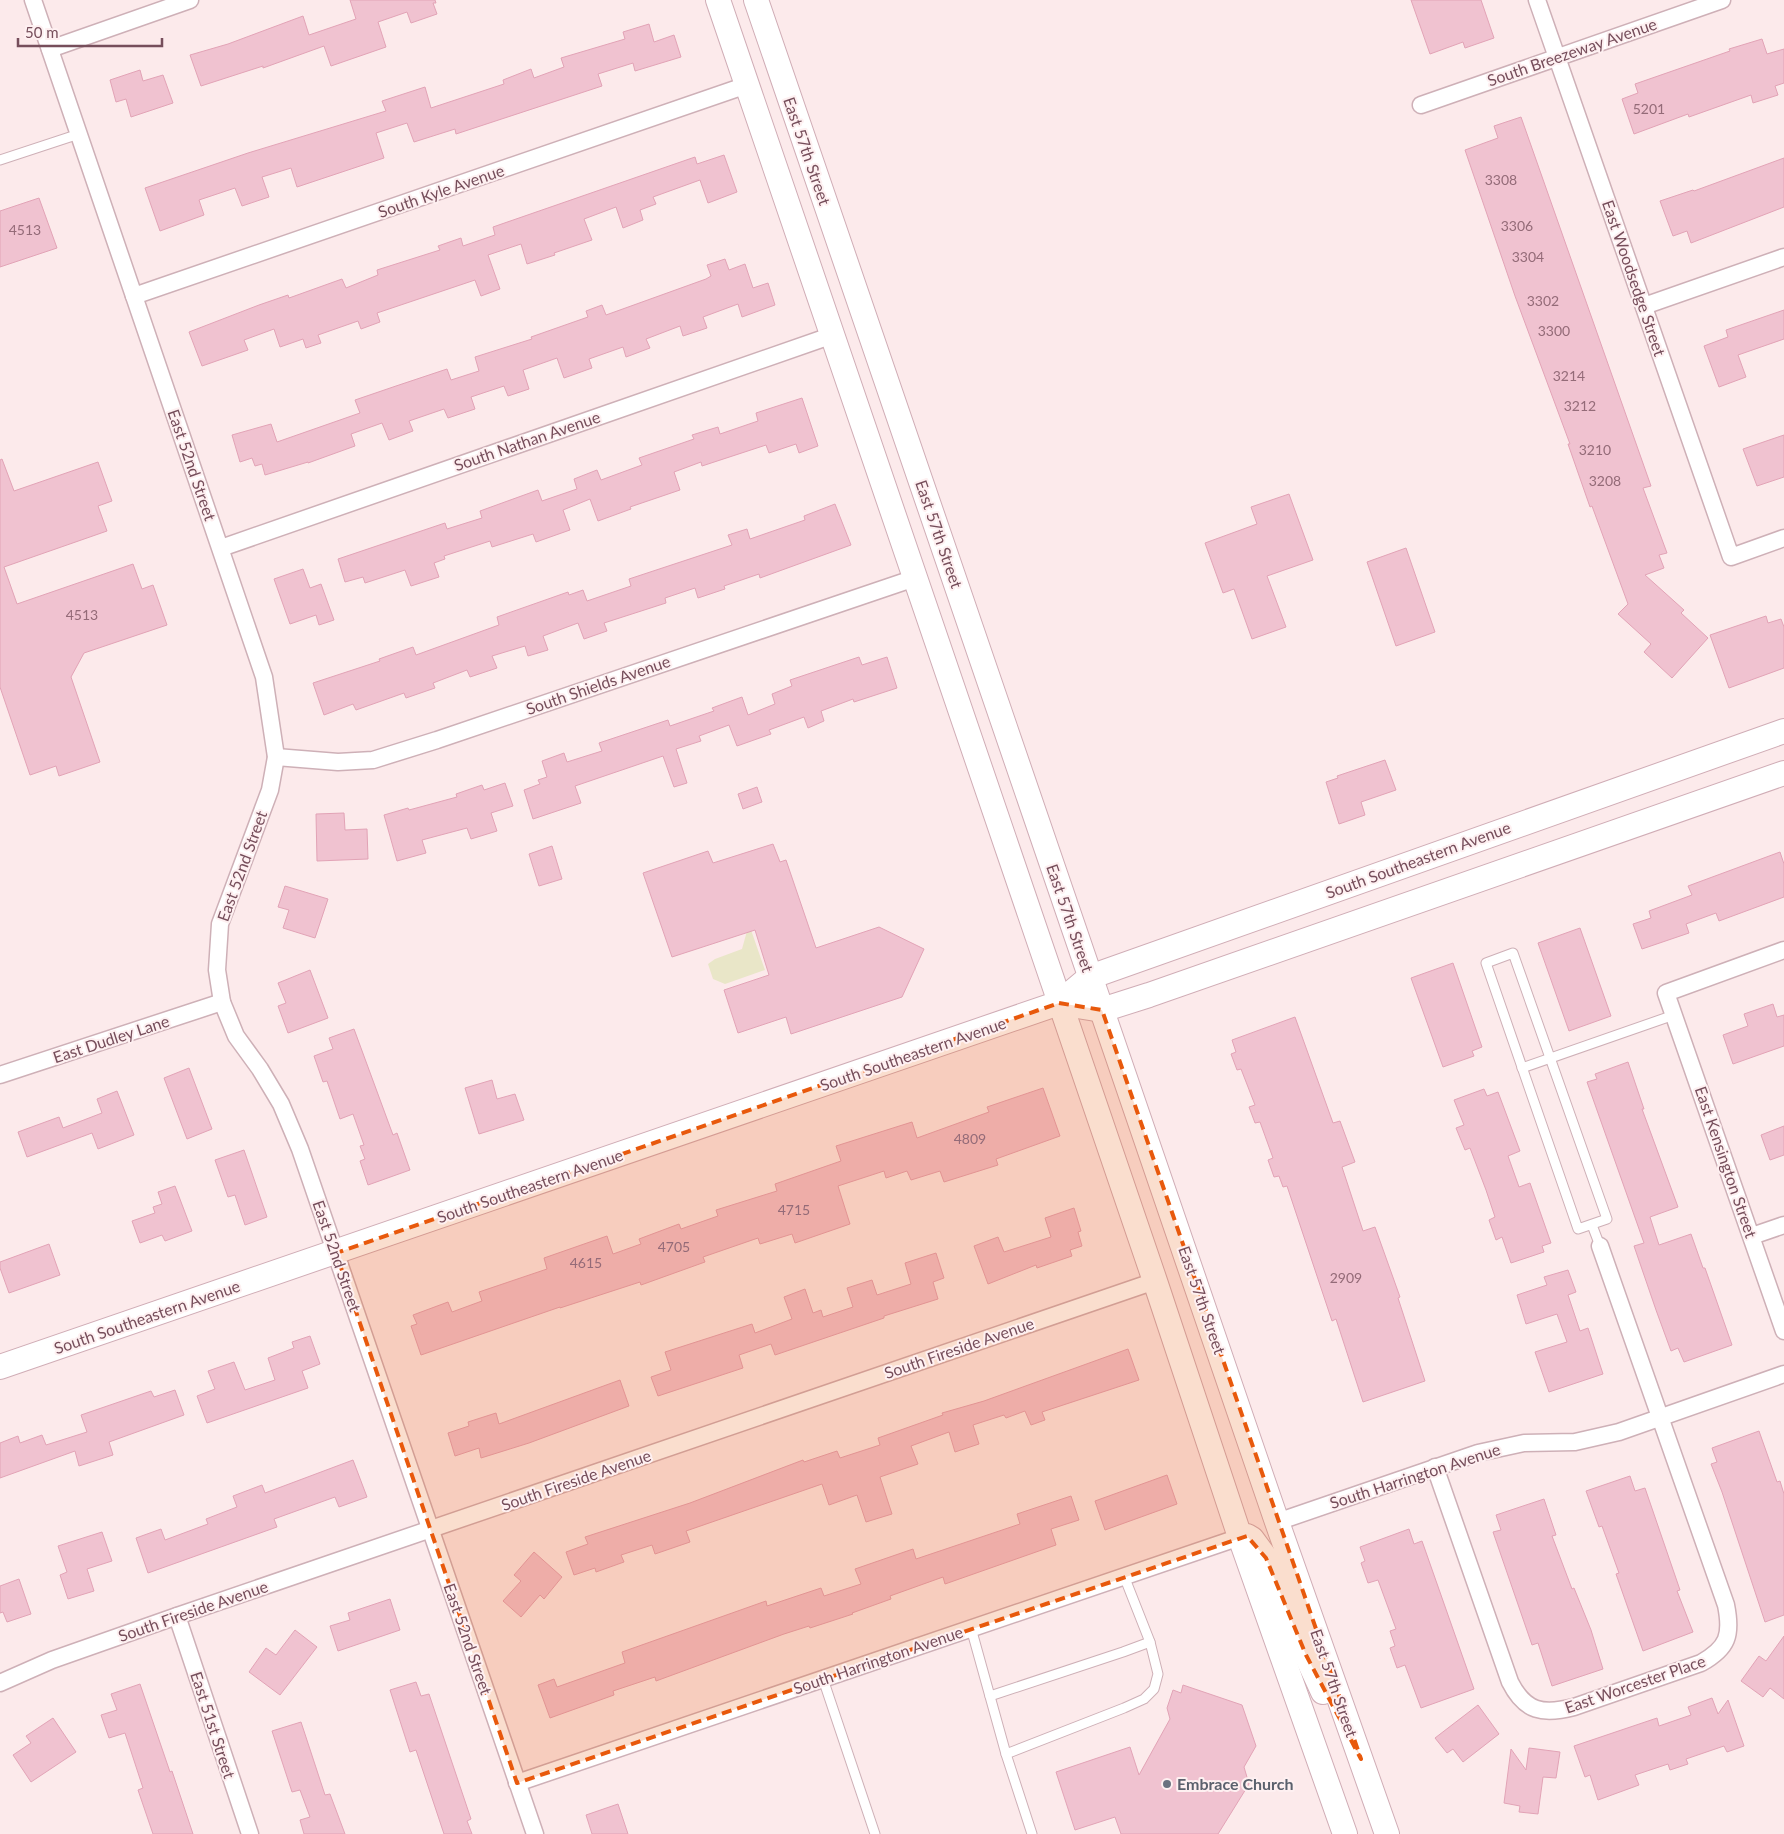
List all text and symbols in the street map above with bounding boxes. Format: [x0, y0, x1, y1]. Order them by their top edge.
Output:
street label: South Breezeway Avenue [1485, 14, 1659, 89]
scale bar [18, 15, 161, 47]
text: 50 m [25, 23, 59, 41]
street label: East 57th Street [780, 94, 835, 208]
house number: 5201 [1633, 100, 1665, 117]
street label: South Kyle Avenue [375, 160, 506, 221]
house number: 3308 [1485, 171, 1517, 188]
street label: East Woodsedge Street [1599, 197, 1670, 359]
house number: 3306 [1501, 217, 1533, 234]
house number: 4513 [9, 221, 41, 238]
house number: 3304 [1512, 248, 1544, 265]
house number: 3302 [1527, 292, 1559, 309]
house number: 3300 [1538, 322, 1570, 339]
house number: 3214 [1553, 367, 1585, 384]
house number: 3212 [1564, 397, 1596, 414]
street label: East 52nd Street [165, 407, 221, 523]
street label: South Nathan Avenue [451, 407, 602, 474]
house number: 3210 [1579, 441, 1611, 458]
house number: 3208 [1589, 472, 1621, 489]
street label: East 57th Street [912, 477, 967, 591]
house number: 4513 [66, 606, 98, 623]
street label: South Shields Avenue [523, 651, 672, 718]
street label: East 52nd Street [213, 808, 270, 924]
street label: South Southeastern Avenue [1323, 817, 1513, 902]
street label: East 57th Street [1043, 861, 1098, 975]
street label: East Dudley Lane [50, 1011, 171, 1066]
street label: South Southeastern Avenue [817, 1013, 1008, 1094]
street label: East Kensington Street [1692, 1083, 1761, 1240]
house number: 4809 [954, 1130, 986, 1147]
street label: South Southeastern Avenue [434, 1145, 625, 1226]
street label: East 52nd Street [310, 1198, 366, 1314]
house number: 4715 [778, 1201, 810, 1218]
house number: 4705 [658, 1238, 690, 1255]
street label: East 57th Street [1175, 1243, 1230, 1357]
house number: 4615 [570, 1254, 602, 1271]
house number: 2909 [1330, 1269, 1362, 1286]
street label: South Southeastern Avenue [51, 1276, 242, 1357]
street label: South Fireside Avenue [882, 1313, 1036, 1382]
street label: South Harrington Avenue [1327, 1439, 1503, 1512]
street label: South Fireside Avenue [499, 1445, 653, 1514]
street label: South Fireside Avenue [116, 1576, 270, 1645]
street label: East 52nd Street [441, 1581, 497, 1697]
street label: South Harrington Avenue [790, 1622, 965, 1698]
street label: East 57th Street [1307, 1626, 1362, 1740]
street label: East Worcester Place [1562, 1651, 1708, 1717]
street label: East 51st Street [187, 1669, 240, 1781]
place label: Embrace Church [1177, 1774, 1294, 1793]
marker: Embrace Church [1161, 1778, 1173, 1790]

